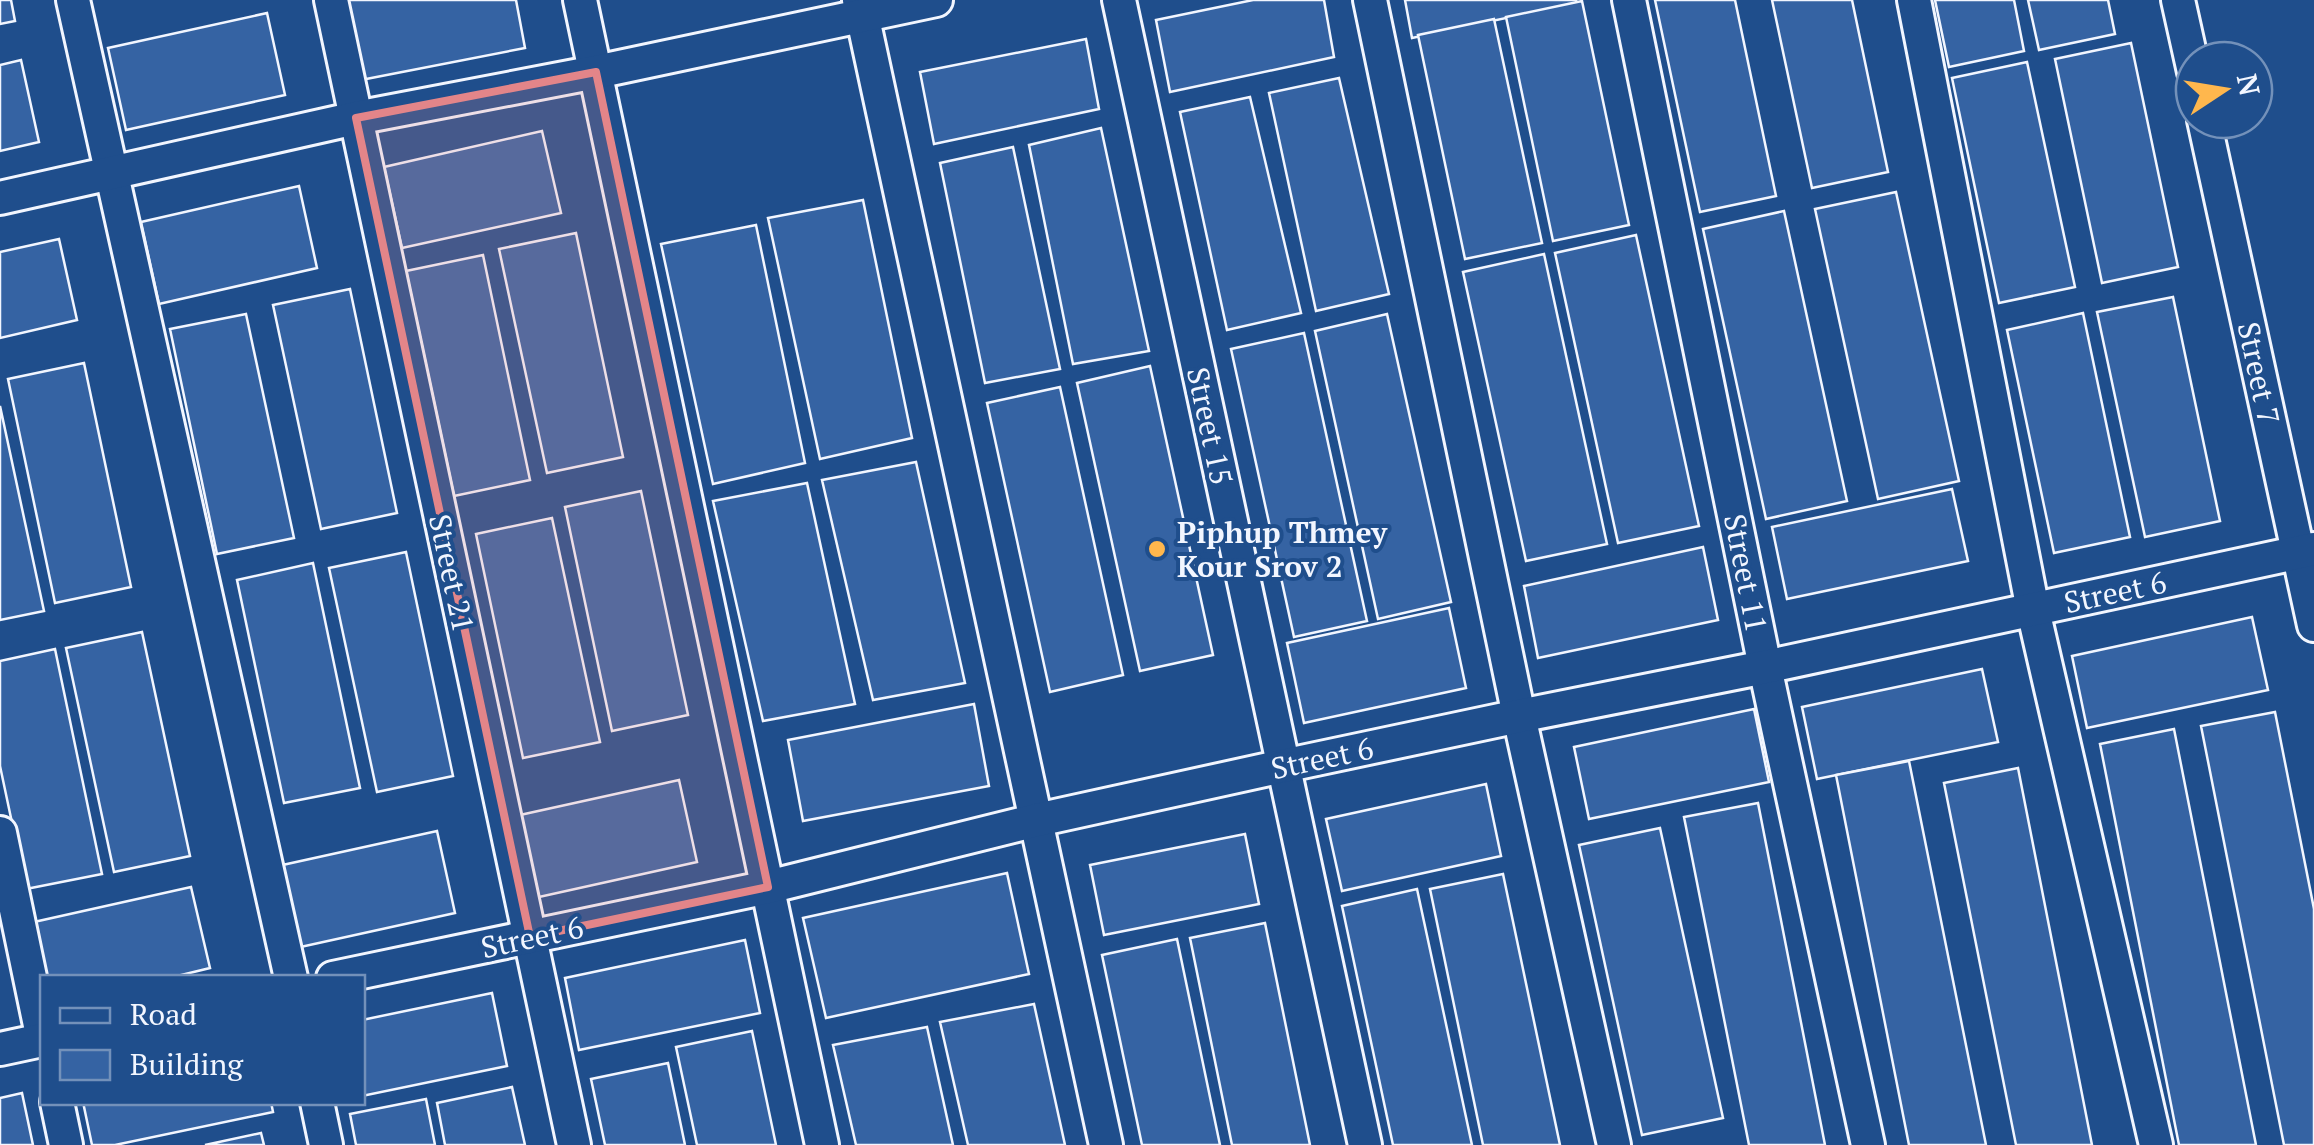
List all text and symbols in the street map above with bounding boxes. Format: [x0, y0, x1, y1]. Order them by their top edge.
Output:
north arrow [2174, 40, 2274, 140]
text: N [2229, 70, 2269, 99]
street label: Street 7 [2229, 318, 2289, 428]
street label: Street 15 [1178, 363, 1242, 489]
street label: Street 21 [420, 510, 484, 636]
street label: Street 11 [1715, 511, 1777, 635]
place label: Piphup Thmey Kour Srov 2 [1177, 512, 1388, 586]
marker: Piphup Thmey Kour Srov 2 [1146, 538, 1168, 560]
street label: Street 6 [2060, 562, 2170, 622]
street label: Street 6 [1267, 728, 1377, 788]
street label: Street 6 [477, 907, 587, 967]
legend [40, 975, 365, 1105]
text: Road [130, 994, 197, 1034]
text: Building [130, 1044, 244, 1084]

